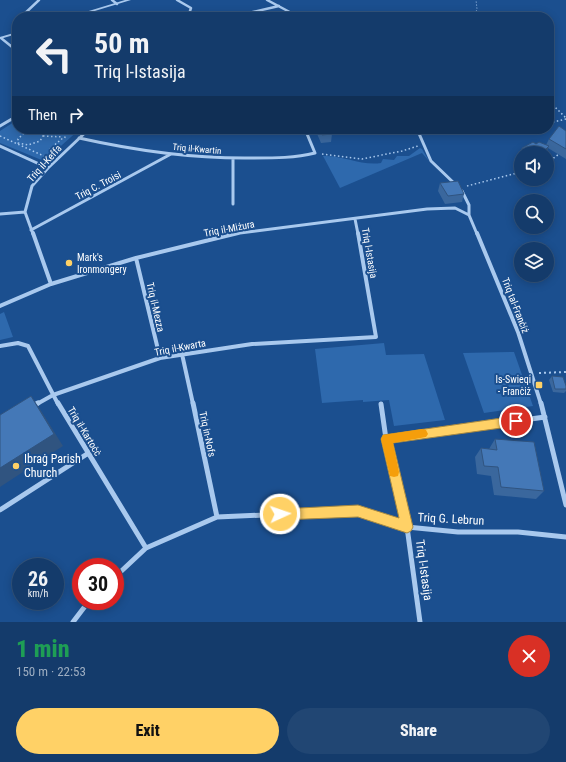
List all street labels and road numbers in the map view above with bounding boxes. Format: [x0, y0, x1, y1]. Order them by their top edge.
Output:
street label: Triq il-Kwartin [172, 142, 222, 156]
street label: Triq il-Keffa [25, 143, 64, 184]
street label: Triq C. Troisi [74, 169, 123, 202]
street label: Triq il-Miżura [203, 218, 256, 239]
street label: Triq l-Istasija [360, 227, 379, 279]
street label: Triq tal-Franċiż [500, 276, 531, 334]
street label: Triq il-Mezza [144, 281, 167, 333]
street label: Triq il-Kwarta [154, 337, 207, 358]
street label: Triq il-Kartoċċ [66, 405, 104, 458]
street label: Triq in-Nofs [197, 410, 218, 458]
street label: Triq G. Lebrun [417, 510, 485, 528]
street label: Triq l-Istasija [413, 539, 435, 601]

